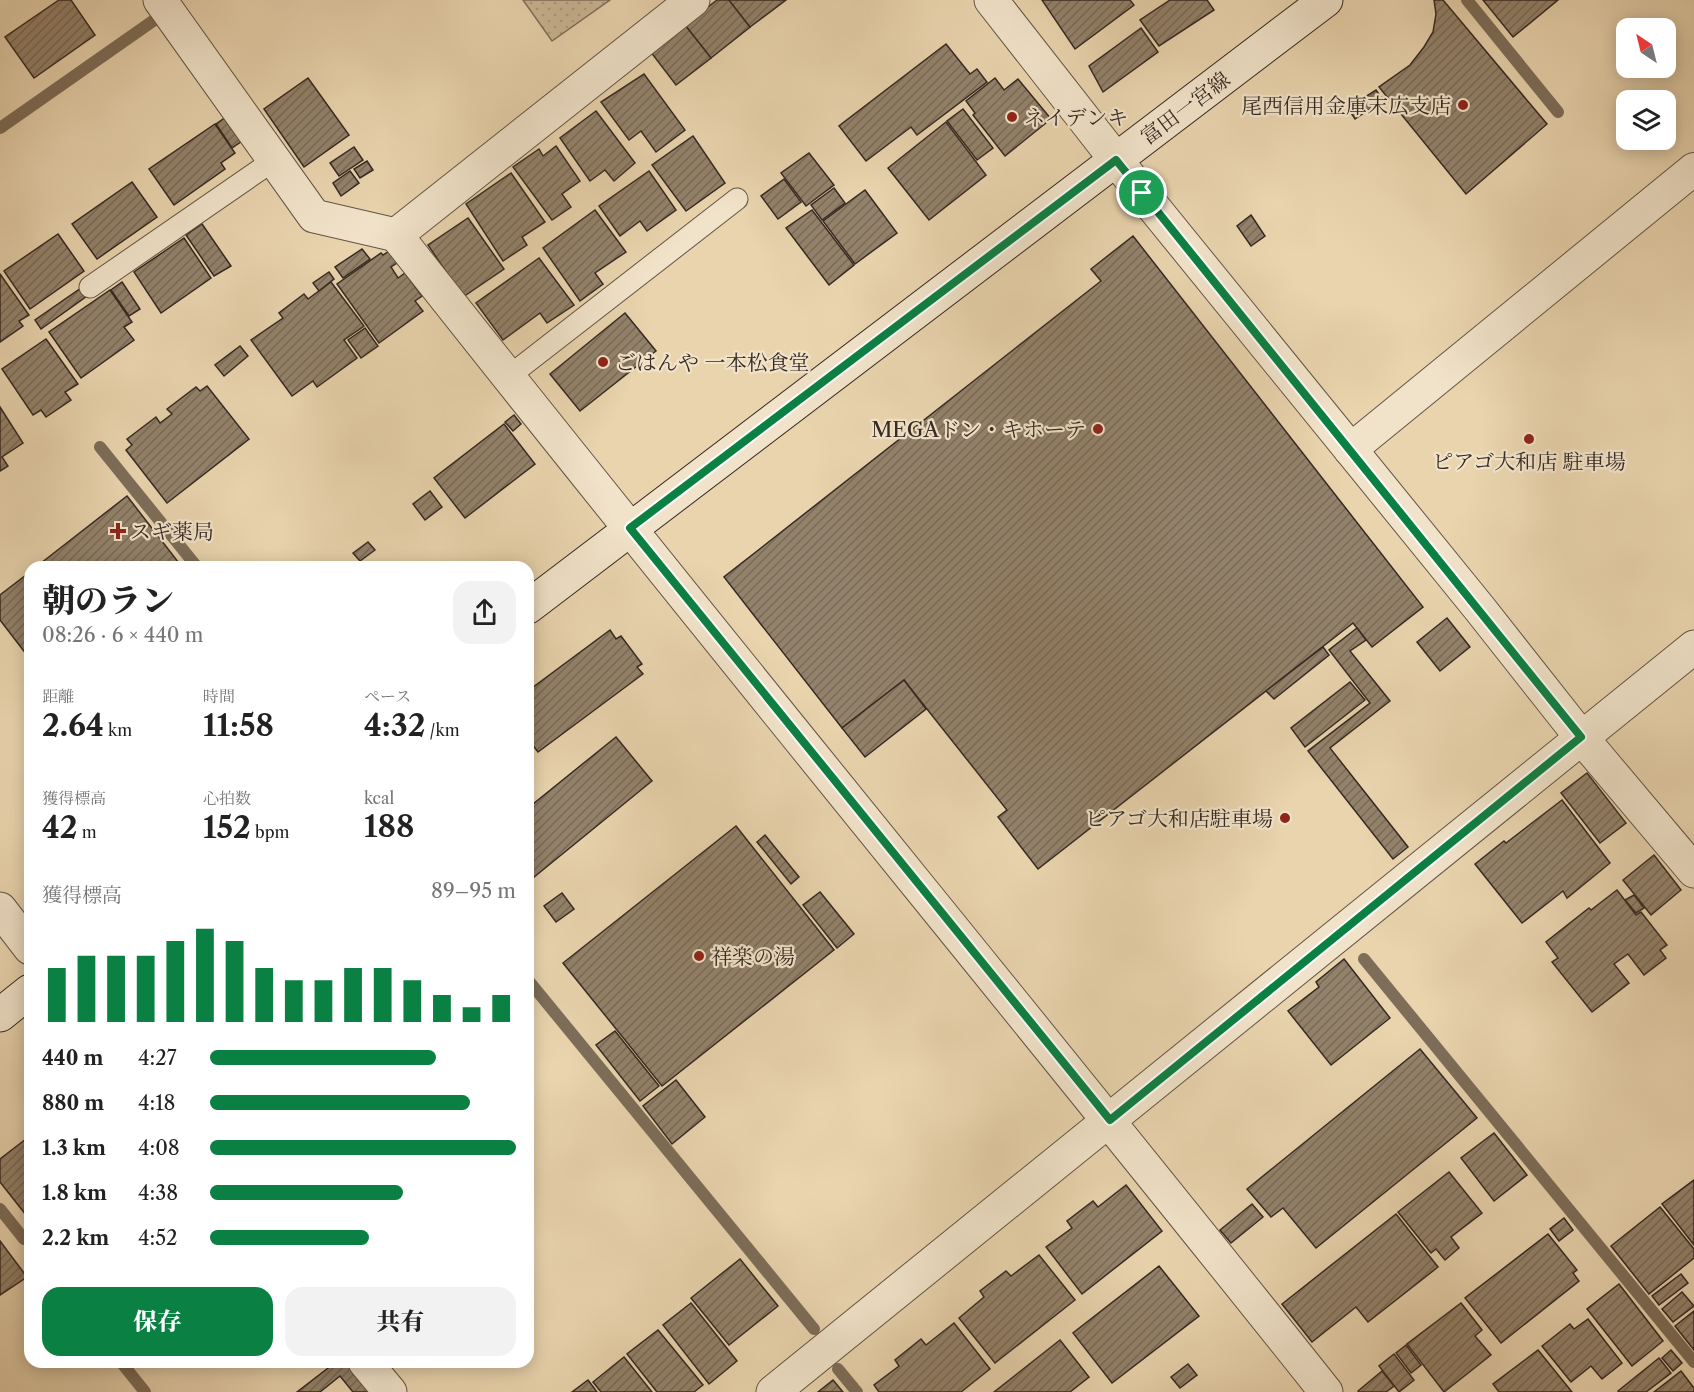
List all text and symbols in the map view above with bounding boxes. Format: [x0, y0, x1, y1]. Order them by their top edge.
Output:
north arrow [1616, 18, 1676, 78]
map controls [1616, 18, 1676, 150]
street label: 富田一宮線 [1136, 66, 1234, 150]
button: layers [1616, 90, 1676, 150]
place label: 尾西信用金庫末広支店 [1241, 93, 1451, 118]
marker: 尾西信用金庫末広支店 [1456, 98, 1470, 112]
place label: ネイデンキ [1024, 105, 1128, 130]
marker: ネイデンキ [1005, 110, 1019, 124]
pin [1116, 167, 1167, 218]
icon: arrive [1125, 176, 1158, 209]
place label: ごはんや 一本松食堂 [615, 350, 810, 375]
marker: ごはんや 一本松食堂 [596, 355, 610, 369]
place label: MEGAドン・キホーテ [871, 417, 1086, 442]
marker: MEGAドン・キホーテ [1091, 422, 1105, 436]
marker: ピアゴ大和店 駐車場 [1522, 432, 1536, 446]
place label: ピアゴ大和店 駐車場 [1432, 449, 1626, 474]
place label: スギ薬局 [130, 519, 214, 544]
marker: スギ薬局 [111, 524, 125, 538]
text: 朝のラン [42, 580, 174, 621]
button: share [453, 581, 516, 644]
text: 08:26 · 6 × 440 m [42, 623, 203, 647]
text: 距離 [42, 686, 74, 706]
text: 時間 [203, 686, 235, 706]
text: ペース [364, 686, 411, 706]
text: 2.64 [42, 707, 104, 744]
text: 11:58 [203, 707, 274, 744]
text: 4:32 [364, 707, 425, 744]
text: km [104, 720, 132, 740]
text: /km [425, 720, 460, 740]
text: 獲得標高 [42, 788, 106, 808]
text: 心拍数 [203, 788, 251, 808]
text: kcal [364, 788, 394, 808]
place label: ピアゴ大和店駐車場 [1085, 806, 1273, 831]
text: 188 [364, 808, 414, 845]
text: 42 [42, 809, 78, 846]
text: 152 [203, 809, 251, 846]
marker: ピアゴ大和店駐車場 [1278, 811, 1292, 825]
text: m [78, 822, 97, 842]
text: bpm [251, 822, 289, 842]
text: 89–95 m [431, 879, 516, 903]
text: 獲得標高 [42, 883, 122, 907]
place label: 祥楽の湯 [711, 944, 795, 969]
marker: 祥楽の湯 [692, 949, 706, 963]
text: 440 m [42, 1046, 103, 1070]
text: 4:27 [138, 1046, 177, 1070]
text: 880 m [42, 1091, 104, 1115]
text: 4:18 [138, 1091, 175, 1115]
text: 1.3 km [42, 1136, 106, 1160]
text: 4:08 [138, 1136, 180, 1160]
text: 1.8 km [42, 1181, 107, 1205]
text: 4:38 [138, 1181, 178, 1205]
text: 2.2 km [42, 1226, 109, 1250]
text: 4:52 [138, 1226, 178, 1250]
button: 保存 [42, 1287, 273, 1356]
button: 共有 [285, 1287, 516, 1356]

